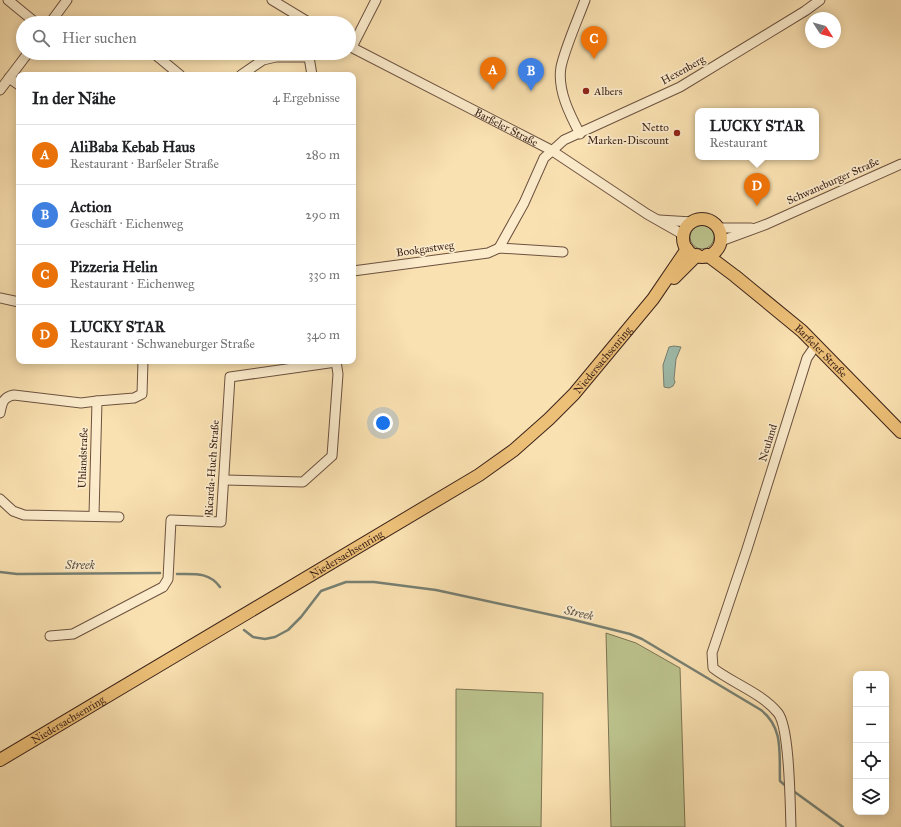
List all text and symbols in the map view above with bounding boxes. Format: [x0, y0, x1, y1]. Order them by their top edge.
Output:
north arrow [805, 12, 841, 48]
search box [16, 16, 356, 60]
pin: C [581, 26, 607, 59]
icon: search [30, 27, 52, 49]
text: Hier suchen [62, 29, 137, 47]
street label: Hexenberg [659, 52, 708, 87]
pin: A [480, 57, 506, 90]
pin: B [518, 58, 544, 91]
place label: Albers [593, 85, 622, 98]
marker: Albers [581, 86, 591, 96]
text: In der Nähe [32, 88, 116, 109]
text: 4 Ergebnisse [273, 90, 340, 106]
street label: Barßeler Straße [472, 105, 541, 149]
popup [695, 108, 819, 160]
text: LUCKY STAR [709, 117, 805, 135]
place label: Netto Marken-Discount [587, 121, 669, 147]
marker: Netto Marken-Discount [672, 128, 682, 138]
text: Restaurant [709, 135, 768, 151]
text: AliBaba Kebab Haus [70, 138, 195, 156]
text: A [41, 147, 49, 163]
text: 280 m [305, 147, 340, 163]
street label: Schwaneburger Straße [785, 155, 882, 207]
text: Restaurant · Barßeler Straße [70, 156, 219, 172]
pin: D [744, 173, 770, 206]
text: Action [70, 198, 112, 216]
text: B [41, 207, 49, 223]
text: 290 m [305, 207, 340, 223]
text: Geschäft · Eichenweg [70, 216, 183, 232]
street label: Bookgastweg [395, 238, 456, 259]
text: Pizzeria Helin [70, 258, 158, 276]
text: C [41, 267, 49, 283]
text: 330 m [308, 267, 340, 283]
text: Restaurant · Eichenweg [70, 276, 194, 292]
text: LUCKY STAR [70, 318, 165, 336]
street label: Barßeler Straße [792, 321, 850, 380]
street label: Niedersachsenring [571, 323, 635, 396]
text: D [40, 327, 50, 343]
text: 340 m [306, 327, 340, 343]
text: Restaurant · Schwaneburger Straße [70, 336, 255, 352]
your location [373, 413, 393, 433]
street label: Ricarda-Huch Straße [202, 419, 222, 517]
street label: Neuland [756, 422, 780, 463]
street label: Uhlandstraße [75, 427, 91, 489]
street label: Niedersachsenring [307, 527, 386, 581]
water label: Streek [64, 558, 95, 572]
water label: Streek [562, 603, 596, 623]
map controls [853, 671, 889, 815]
button: + [853, 671, 889, 707]
street label: Niedersachsenring [29, 692, 108, 747]
button: − [853, 707, 889, 743]
button: locate [853, 743, 889, 779]
button: layers [853, 779, 889, 815]

